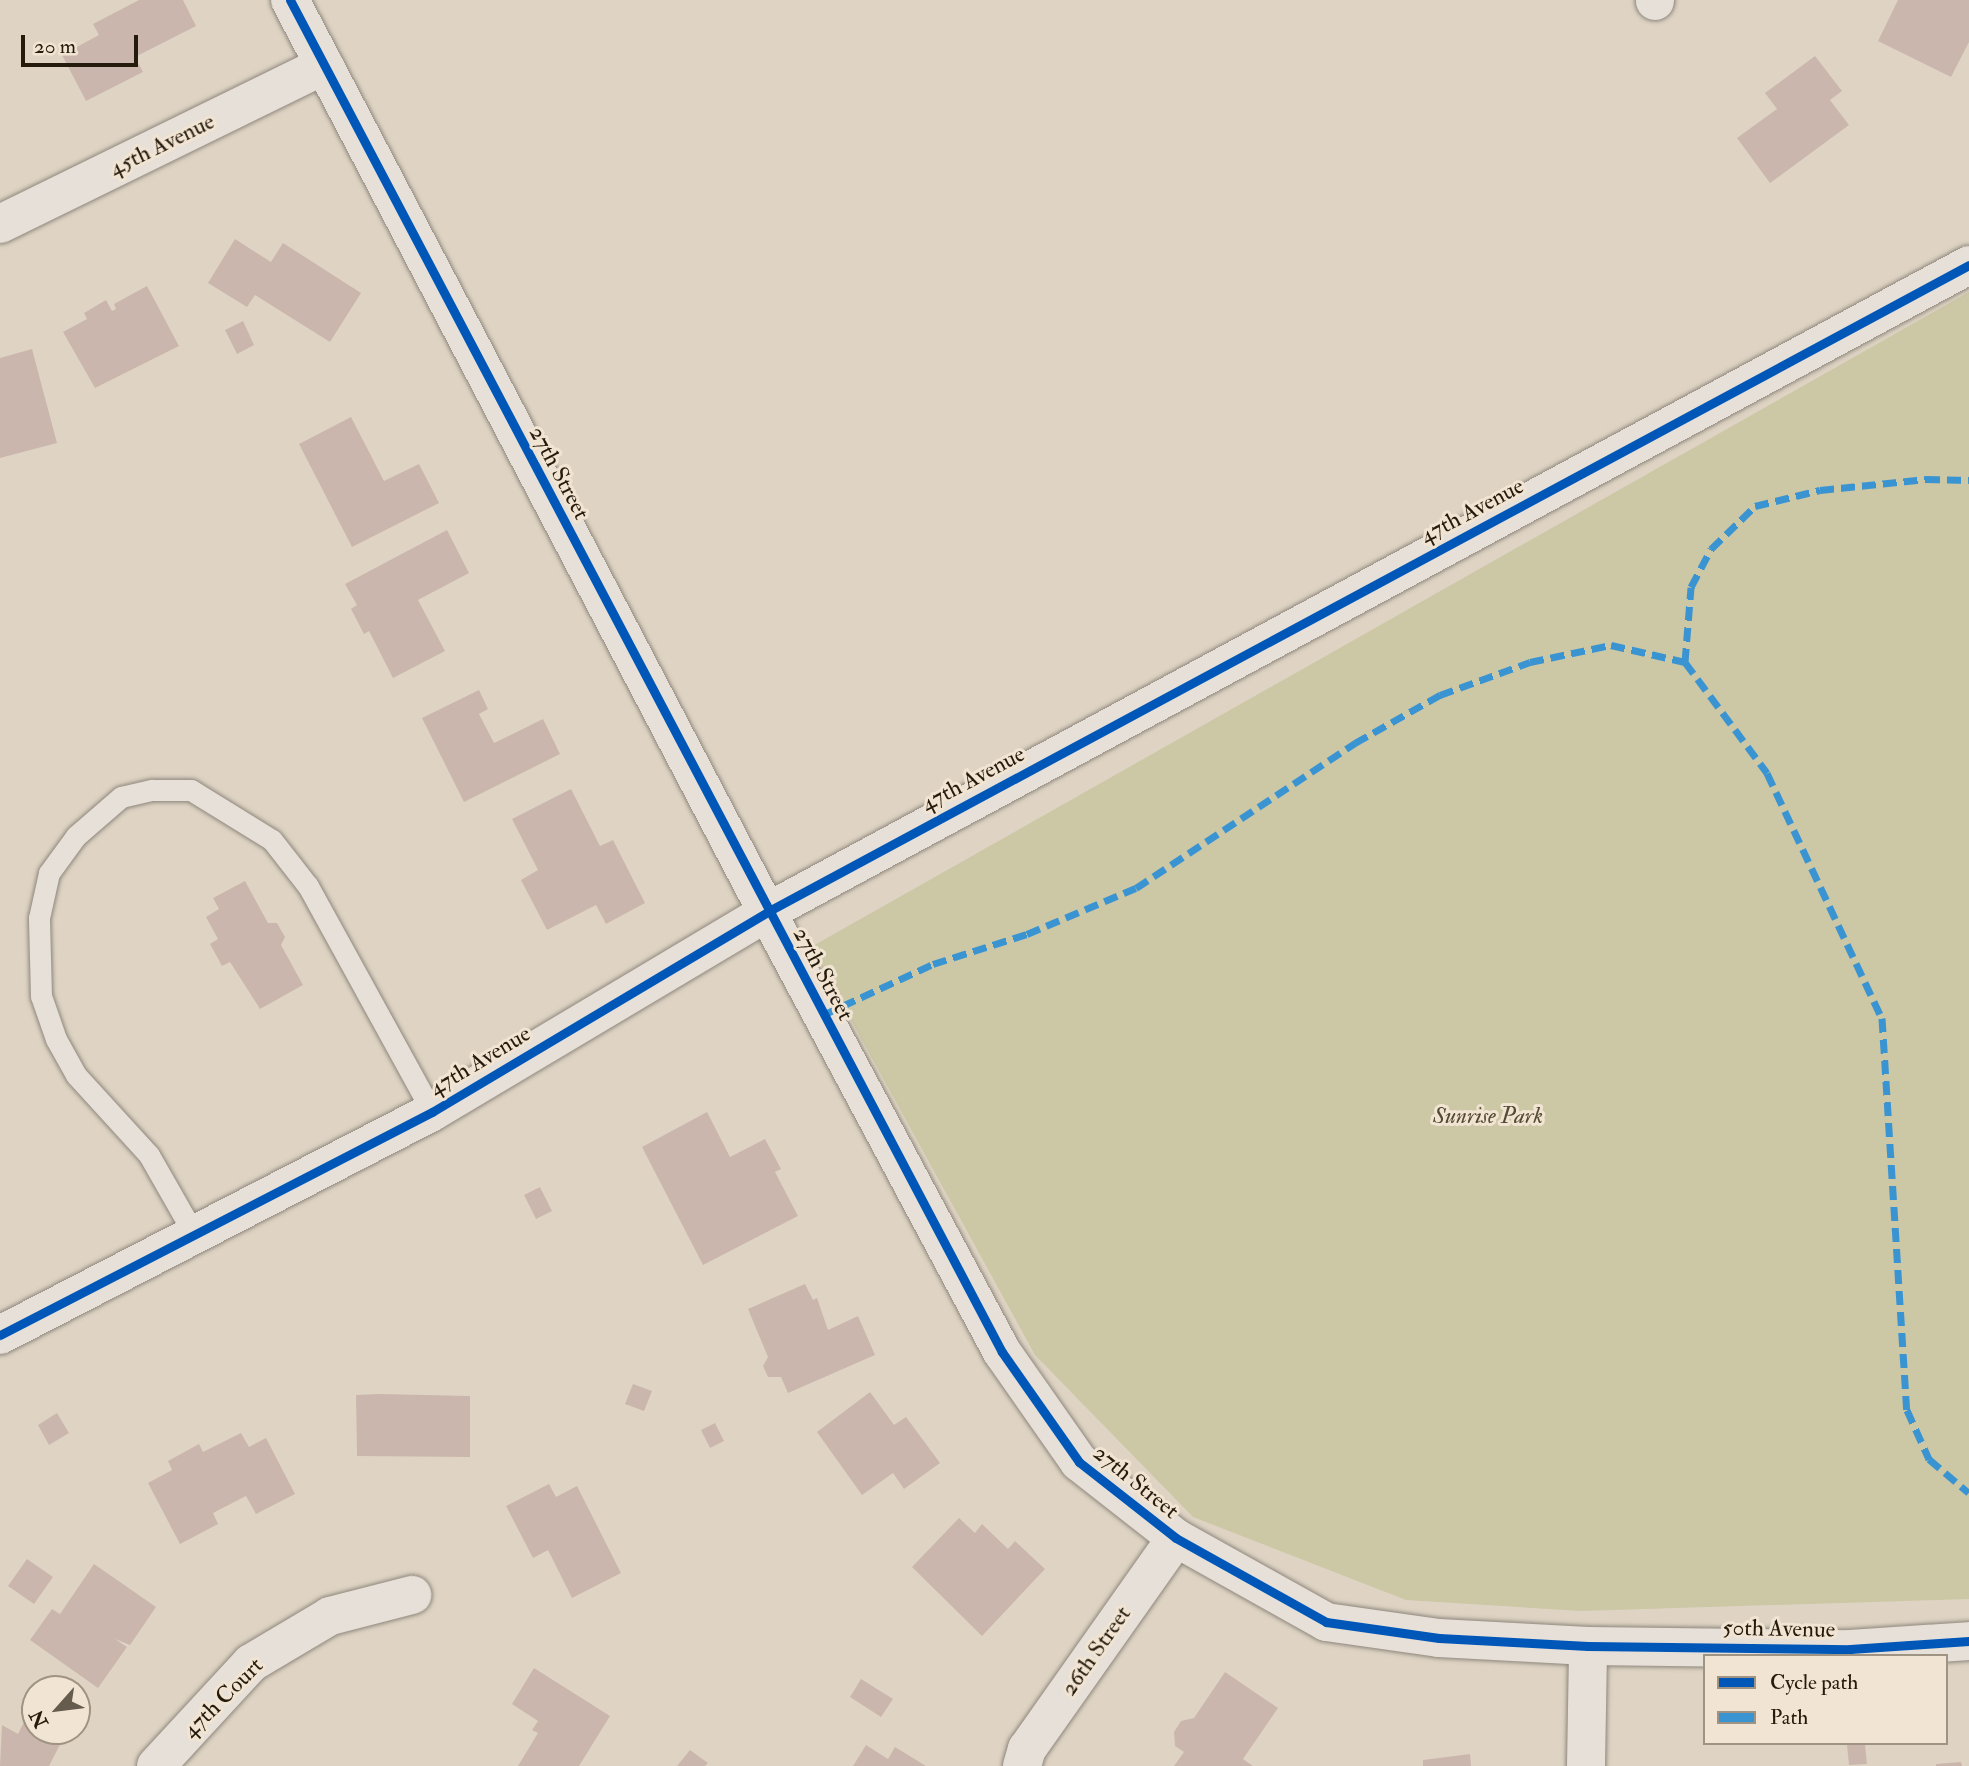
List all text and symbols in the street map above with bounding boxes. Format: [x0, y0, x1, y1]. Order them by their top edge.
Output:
scale bar [24, 21, 142, 65]
text: 20 m [34, 33, 76, 60]
street label: 45th Avenue [105, 108, 219, 182]
street label: 27th Street [523, 422, 595, 524]
street label: 47th Avenue [1415, 472, 1529, 550]
street label: 47th Avenue [916, 740, 1030, 818]
street label: 27th Street [787, 923, 859, 1025]
street label: 47th Avenue [424, 1020, 536, 1102]
park label: Sunrise Park [1433, 1102, 1543, 1130]
street label: 27th Street [1088, 1439, 1184, 1525]
street label: 26th Street [1055, 1601, 1137, 1701]
street label: 50th Avenue [1722, 1614, 1836, 1644]
street label: 47th Court [177, 1652, 269, 1744]
legend [1703, 1654, 1948, 1745]
text: Cycle path [1770, 1669, 1858, 1696]
north arrow [21, 1675, 91, 1745]
text: Path [1770, 1704, 1808, 1731]
text: N [25, 1706, 54, 1732]

